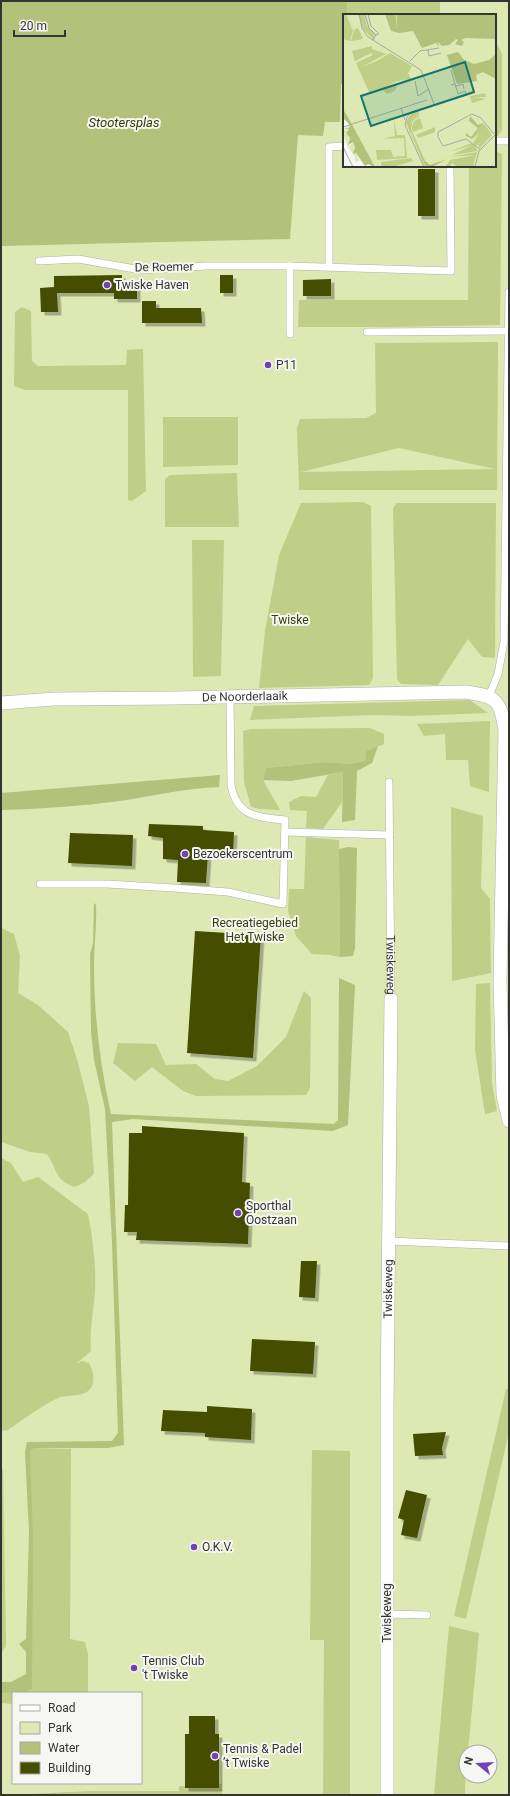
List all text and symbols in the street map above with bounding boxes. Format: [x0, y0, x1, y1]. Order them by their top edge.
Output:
scale bar [14, 12, 65, 38]
inset map [343, 14, 496, 167]
text: 20 m [20, 19, 47, 33]
water label: Stootersplas [89, 115, 160, 130]
street label: De Roemer [134, 259, 194, 275]
place label: Twiske Haven [115, 278, 189, 292]
marker: Twiske Haven [102, 280, 112, 290]
place label: P11 [276, 358, 297, 372]
marker: P11 [263, 360, 273, 370]
park label: Twiske [271, 613, 309, 627]
street label: De Noorderlaaik [202, 689, 289, 704]
place label: Bezoekerscentrum [193, 847, 293, 861]
marker: Bezoekerscentrum [180, 849, 190, 859]
park label: Recreatiegebied Het Twiske [212, 916, 298, 944]
street label: Twiskeweg [383, 935, 398, 995]
place label: Sporthal Oostzaan [246, 1199, 297, 1227]
marker: Sporthal Oostzaan [233, 1208, 243, 1218]
street label: Twiskeweg [381, 1259, 395, 1319]
place label: O.K.V. [202, 1540, 233, 1554]
marker: O.K.V. [189, 1542, 199, 1552]
street label: Twiskeweg [380, 1583, 394, 1643]
place label: Tennis Club 't Twiske [142, 1654, 205, 1682]
marker: Tennis Club 't Twiske [129, 1663, 139, 1673]
legend [12, 1692, 142, 1784]
text: Road [48, 1701, 76, 1715]
text: Park [48, 1721, 73, 1735]
text: Water [48, 1741, 79, 1755]
place label: Tennis & Padel ’t Twiske [223, 1742, 302, 1770]
north arrow [458, 1744, 498, 1784]
marker: Tennis & Padel ’t Twiske [210, 1751, 220, 1761]
text: N [462, 1755, 476, 1767]
text: Building [48, 1761, 91, 1775]

